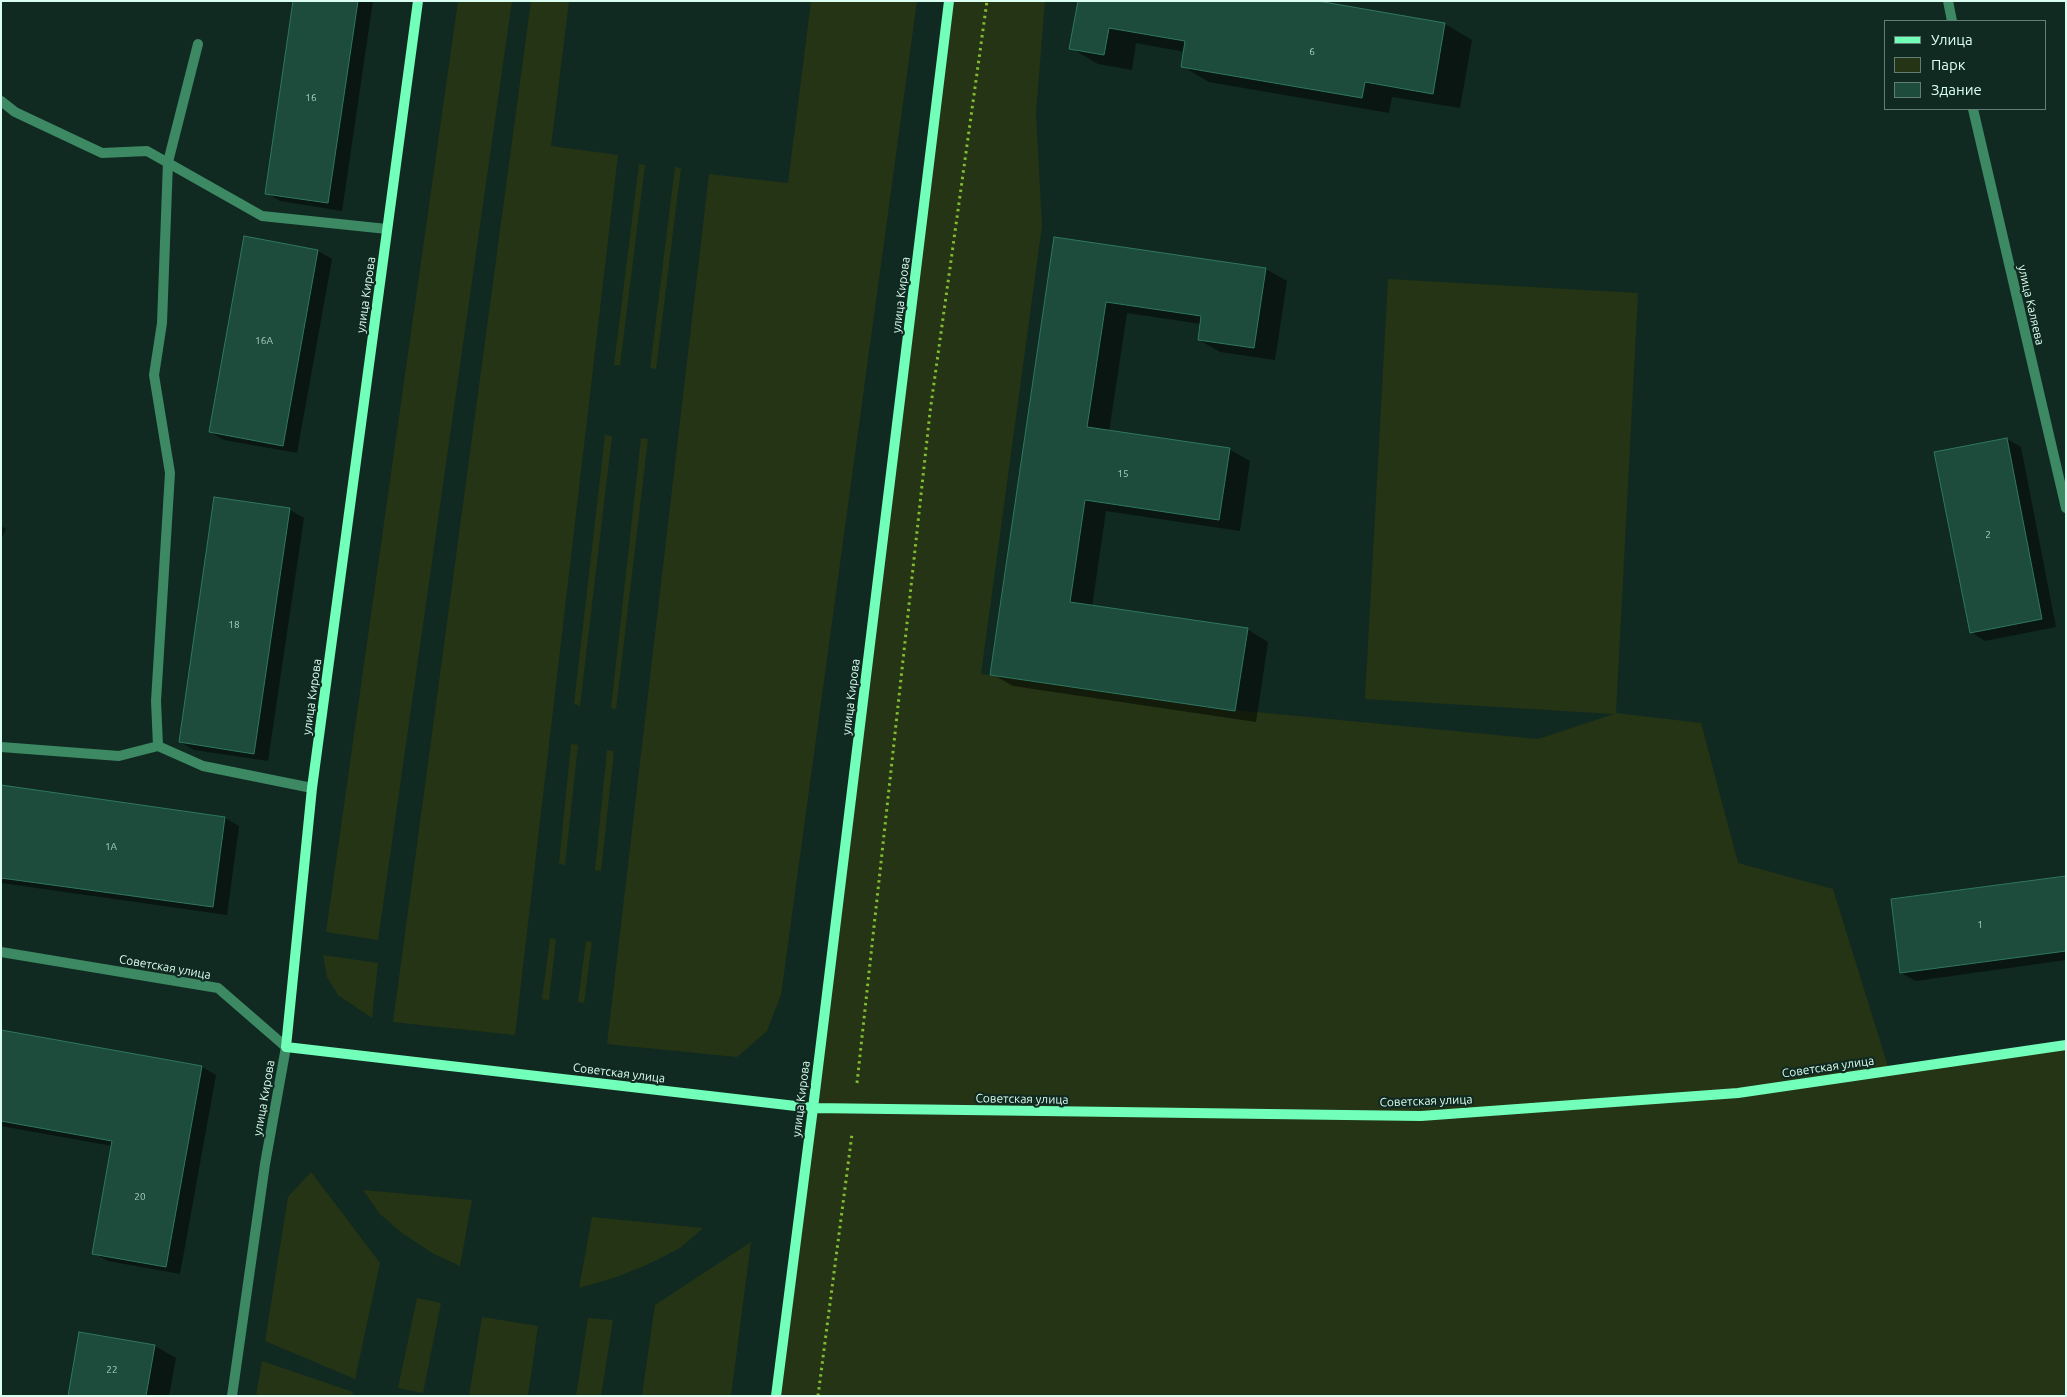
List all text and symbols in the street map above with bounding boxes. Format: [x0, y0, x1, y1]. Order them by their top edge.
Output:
legend [1884, 20, 2047, 110]
text: Улица [1931, 31, 1973, 48]
house number: 6 [1309, 46, 1315, 58]
text: Парк [1931, 56, 1966, 73]
text: Здание [1931, 81, 1982, 98]
house number: 16 [305, 92, 317, 104]
street label: улица Кирова [354, 256, 378, 334]
street label: улица Кирова [889, 256, 913, 334]
street label: улица Каляева [2015, 263, 2047, 347]
house number: 16А [255, 335, 273, 347]
house number: 15 [1117, 468, 1129, 480]
house number: 2 [1985, 529, 1991, 541]
house number: 18 [228, 619, 240, 631]
street label: улица Кирова [300, 658, 324, 736]
street label: улица Кирова [839, 658, 863, 736]
house number: 1А [105, 841, 117, 853]
house number: 1 [1977, 919, 1983, 931]
street label: Советская улица [118, 952, 212, 982]
street label: Советская улица [1781, 1053, 1875, 1081]
street label: улица Кирова [250, 1059, 278, 1137]
street label: Советская улица [572, 1060, 666, 1086]
street label: улица Кирова [789, 1060, 813, 1138]
street label: Советская улица [975, 1091, 1069, 1107]
street label: Советская улица [1379, 1092, 1473, 1110]
house number: 20 [134, 1191, 146, 1203]
house number: 22 [106, 1364, 118, 1376]

